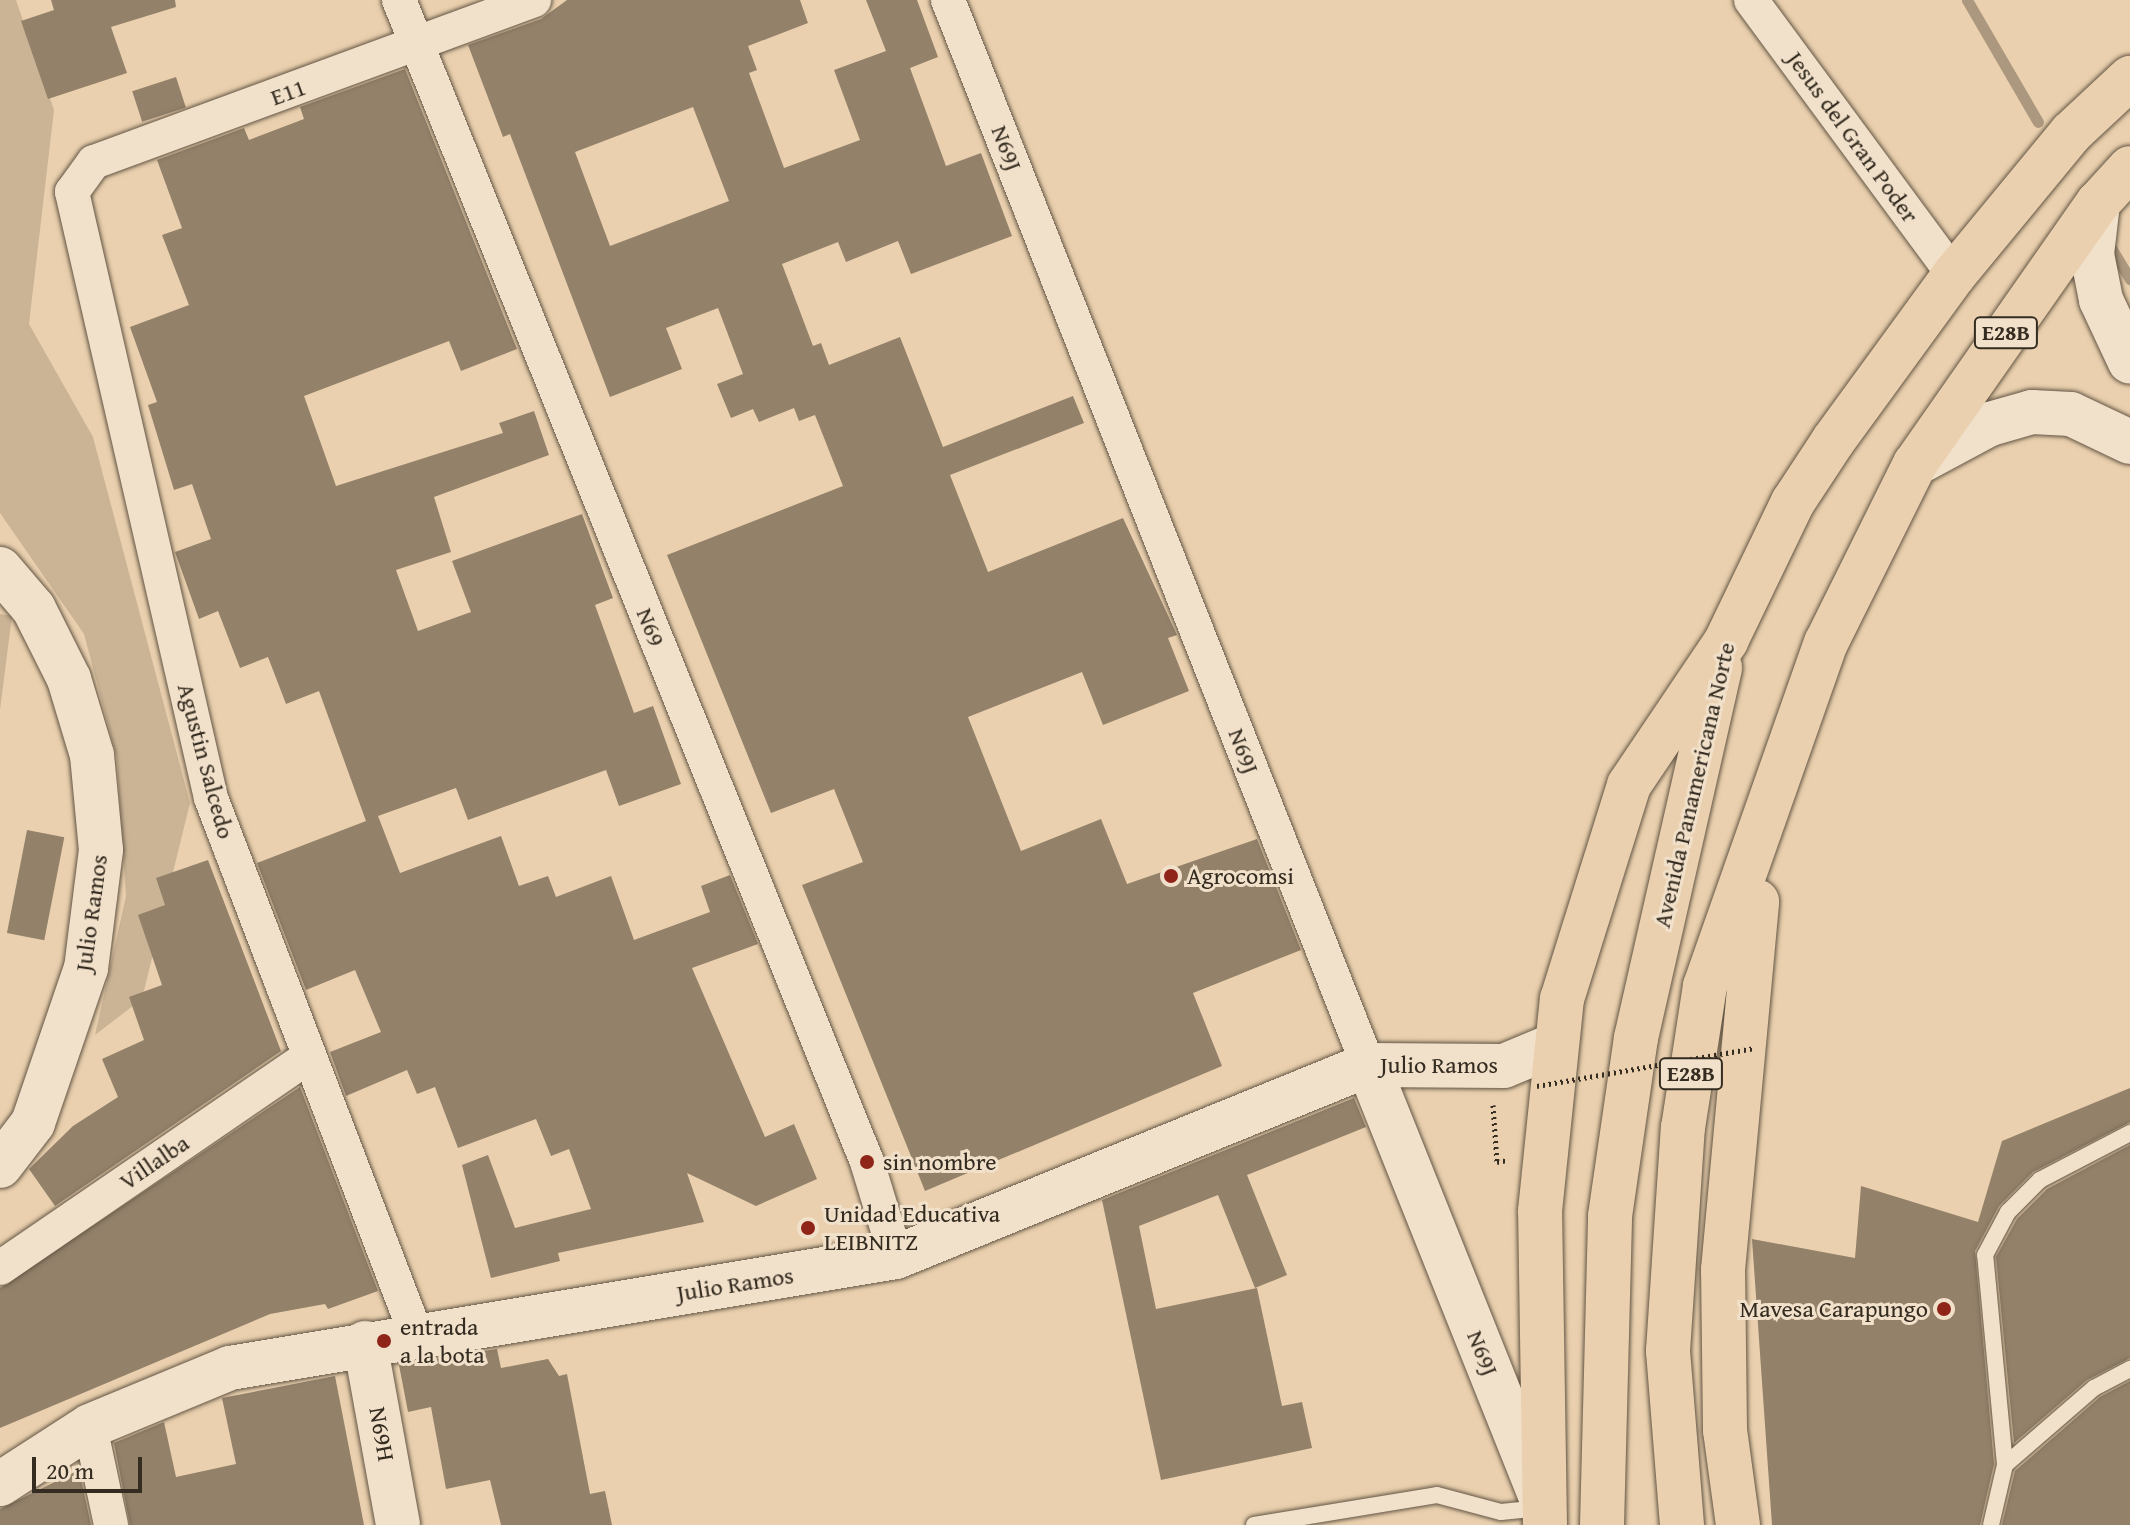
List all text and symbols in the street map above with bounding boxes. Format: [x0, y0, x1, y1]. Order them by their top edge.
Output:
street label: Jesus del Gran Poder [1781, 46, 1925, 228]
street label: E11 [267, 72, 309, 112]
street label: N69J [985, 121, 1029, 175]
road number: E28B [1972, 315, 2040, 351]
street label: N69 [630, 604, 672, 650]
street label: Avenida Panamericana Norte [1647, 640, 1741, 930]
street label: Agustin Salcedo [171, 680, 241, 842]
street label: N69J [1222, 724, 1266, 778]
street label: Julio Ramos [69, 853, 113, 973]
place label: Agrocomsi [1187, 862, 1294, 890]
marker: Agrocomsi [1162, 867, 1180, 885]
street label: Julio Ramos [1380, 1051, 1498, 1079]
road number: E28B [1657, 1056, 1725, 1092]
street label: Villalba [114, 1128, 194, 1196]
place label: sin nombre [883, 1148, 997, 1176]
marker: sin nombre [858, 1153, 876, 1171]
place label: Unidad Educativa LEIBNITZ [824, 1200, 1000, 1256]
marker: Unidad Educativa LEIBNITZ [799, 1219, 817, 1237]
street label: Julio Ramos [674, 1261, 796, 1307]
place label: Mavesa Carapungo [1740, 1295, 1928, 1323]
marker: Mavesa Carapungo [1935, 1300, 1953, 1318]
place label: entrada a la bota [400, 1313, 484, 1369]
street label: N69J [1461, 1326, 1505, 1380]
marker: entrada a la bota [375, 1332, 393, 1350]
street label: N69H [363, 1405, 401, 1463]
scale bar [36, 1441, 146, 1491]
text: 20 m [46, 1453, 94, 1488]

